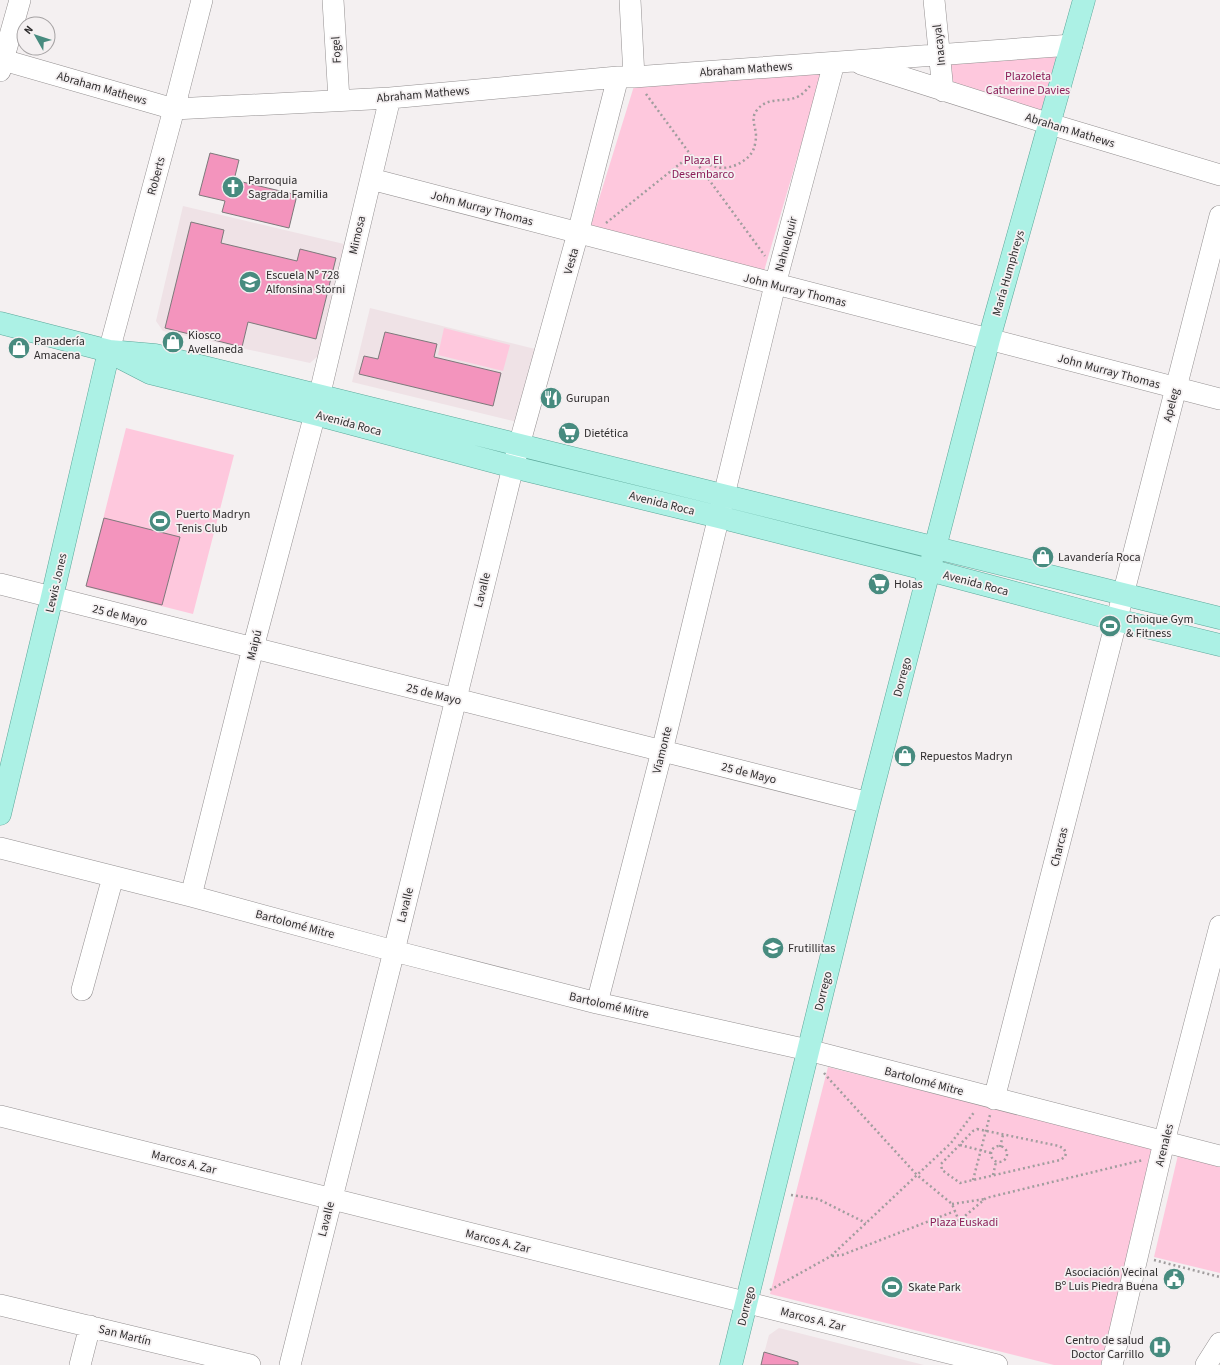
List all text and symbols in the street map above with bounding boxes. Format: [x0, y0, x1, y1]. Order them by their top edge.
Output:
north arrow [16, 16, 56, 56]
text: N [20, 22, 37, 38]
street label: Inacayal [929, 23, 950, 67]
street label: Fogel [327, 36, 346, 64]
street label: Abraham Mathews [699, 58, 793, 81]
street label: Abraham Mathews [55, 68, 149, 109]
park label: Plazoleta Catherine Davies [986, 68, 1070, 99]
street label: Abraham Mathews [376, 82, 470, 107]
street label: Abraham Mathews [1023, 109, 1117, 152]
park label: Plaza El Desembarco [672, 152, 734, 183]
street label: Roberts [143, 155, 170, 197]
place label: Parroquia Sagrada Familia [248, 172, 328, 203]
church icon: Parroquia Sagrada Familia [220, 174, 246, 200]
street label: John Murray Thomas [429, 187, 535, 230]
street label: Mimosa [345, 214, 370, 256]
street label: Nahuelquir [771, 214, 802, 273]
street label: María Humphreys [988, 228, 1029, 318]
street label: Vesta [560, 246, 583, 276]
place label: Escuela Nº 728 Alfonsina Storni [266, 267, 345, 298]
school or university icon: Escuela Nº 728 Alfonsina Storni [237, 269, 263, 295]
street label: John Murray Thomas [742, 269, 848, 312]
place label: Kiosco Avellaneda [188, 327, 243, 358]
shop icon: Kiosco Avellaneda [160, 329, 186, 355]
place label: Panadería Amacena [34, 333, 85, 364]
shop icon: Panadería Amacena [6, 335, 32, 361]
street label: John Murray Thomas [1056, 350, 1162, 393]
restaurant icon: Gurupan [538, 385, 564, 411]
street label: Apeleg [1159, 387, 1184, 424]
place label: Gurupan [566, 390, 610, 407]
street label: Avenida Roca [314, 407, 384, 440]
supermarket icon: Dietética [556, 420, 582, 446]
place label: Dietética [584, 425, 628, 442]
street label: Avenida Roca [627, 487, 697, 520]
place label: Puerto Madryn Tenis Club [176, 506, 250, 537]
sports icon: Puerto Madryn Tenis Club [147, 508, 173, 534]
shop icon: Lavandería Roca [1030, 544, 1056, 570]
place label: Lavandería Roca [1058, 549, 1141, 566]
street label: Lewis Jones [41, 552, 72, 615]
street label: Avenida Roca [941, 567, 1011, 600]
street label: Lavalle [470, 571, 495, 609]
supermarket icon: Holas [866, 571, 892, 597]
place label: Holas [894, 576, 922, 593]
street label: 25 de Mayo [91, 600, 149, 631]
place label: Choique Gym & Fitness [1126, 611, 1193, 642]
sports icon: Choique Gym & Fitness [1097, 613, 1123, 639]
street label: Maipú [242, 628, 266, 662]
street label: Dorrego [889, 655, 916, 699]
street label: 25 de Mayo [405, 679, 463, 710]
street label: Viamonte [648, 725, 677, 775]
shop icon: Repuestos Madryn [892, 743, 918, 769]
place label: Repuestos Madryn [920, 748, 1012, 765]
street label: 25 de Mayo [720, 758, 778, 789]
street label: Charcas [1046, 826, 1073, 869]
street label: Lavalle [393, 886, 418, 924]
street label: Bartolomé Mitre [253, 906, 336, 943]
school or university icon: Frutillitas [760, 935, 786, 961]
place label: Frutillitas [788, 940, 835, 957]
street label: Dorrego [810, 970, 837, 1013]
street label: Bartolomé Mitre [567, 988, 650, 1023]
street label: Bartolomé Mitre [882, 1063, 965, 1100]
street label: Arenales [1151, 1122, 1178, 1168]
street label: Marcos A. Zar [150, 1146, 219, 1179]
street label: Lavalle [314, 1200, 339, 1238]
park label: Plaza Euskadi [930, 1214, 998, 1231]
street label: Marcos A. Zar [464, 1225, 533, 1258]
place label: Asociación Vecinal Bº Luis Piedra Buena [1055, 1264, 1158, 1295]
public building icon: Asociación Vecinal Bº Luis Piedra Buena [1161, 1266, 1187, 1292]
sports icon: Skate Park [879, 1274, 905, 1300]
place label: Skate Park [908, 1279, 961, 1296]
street label: Dorrego [733, 1285, 760, 1328]
street label: Marcos A. Zar [779, 1303, 848, 1336]
street label: San Martín [97, 1321, 153, 1350]
place label: Centro de salud Doctor Carrillo [1065, 1332, 1144, 1363]
hospital icon: Centro de salud Doctor Carrillo [1147, 1334, 1173, 1360]

